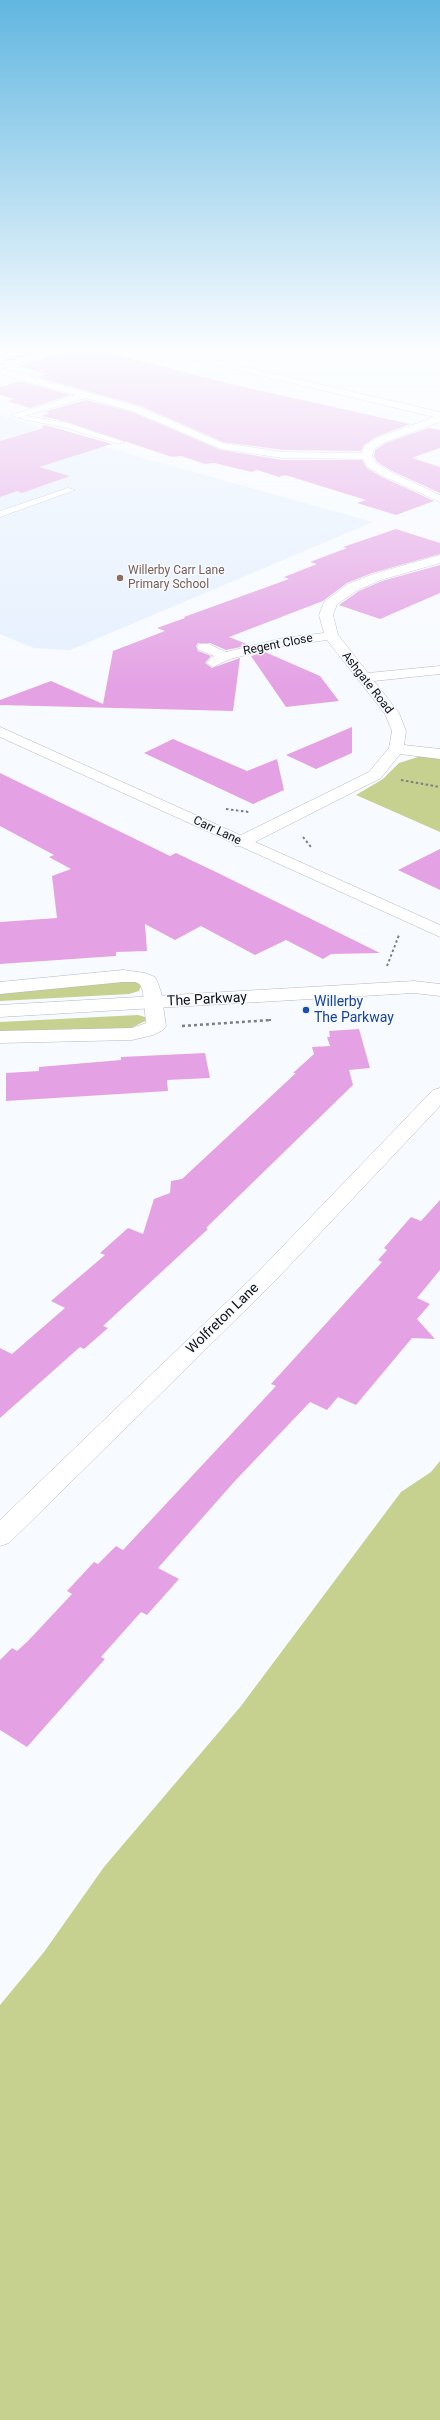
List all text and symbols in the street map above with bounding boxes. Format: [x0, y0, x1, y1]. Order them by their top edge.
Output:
place label: Willerby Carr Lane Primary School [128, 564, 225, 592]
marker: Willerby Carr Lane Primary School [115, 573, 125, 583]
street label: Regent Close [242, 631, 314, 659]
street label: Ashgate Road [338, 649, 396, 717]
street label: Carr Lane [191, 814, 243, 848]
street label: The Parkway [167, 990, 247, 1010]
place label: Willerby The Parkway [314, 994, 394, 1026]
marker: Willerby The Parkway [301, 1005, 311, 1015]
street label: Wolfreton Lane [183, 1280, 263, 1358]

